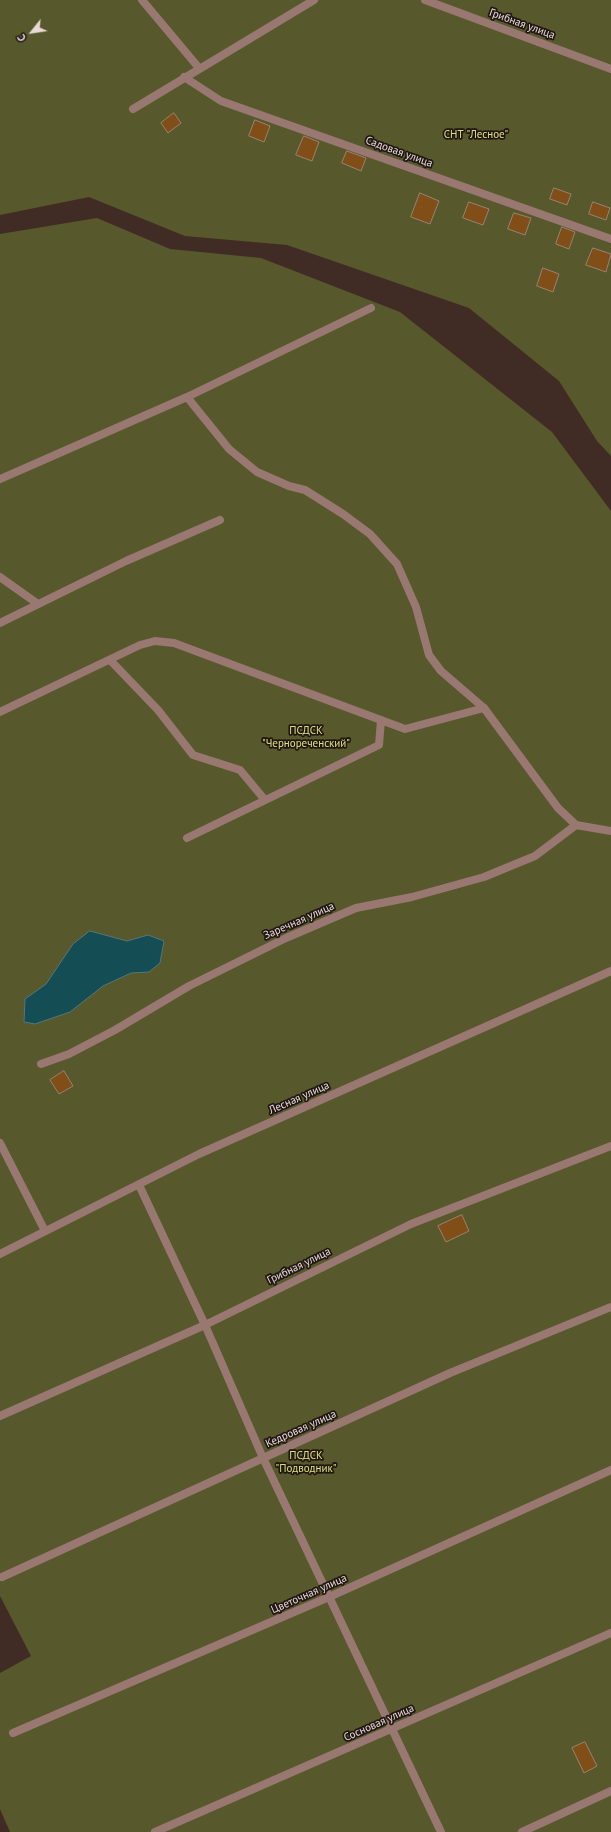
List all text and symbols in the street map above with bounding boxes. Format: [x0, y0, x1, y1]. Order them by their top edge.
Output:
street label: Грибная улица [487, 6, 557, 42]
north arrow [12, 12, 52, 52]
text: С [14, 32, 29, 44]
park label: СНТ "Лесное" [444, 128, 508, 142]
street label: Садовая улица [364, 134, 434, 170]
park label: ПСДСК "Чернореченский" [262, 724, 350, 750]
street label: Заречная улица [262, 900, 336, 942]
street label: Лесная улица [267, 1079, 331, 1117]
street label: Грибная улица [265, 1245, 333, 1287]
street label: Кедровая улица [263, 1407, 339, 1451]
park label: ПСДСК "Подводник" [276, 1449, 336, 1475]
street label: Цветочная улица [269, 1571, 349, 1617]
street label: Сосновая улица [342, 1702, 416, 1744]

